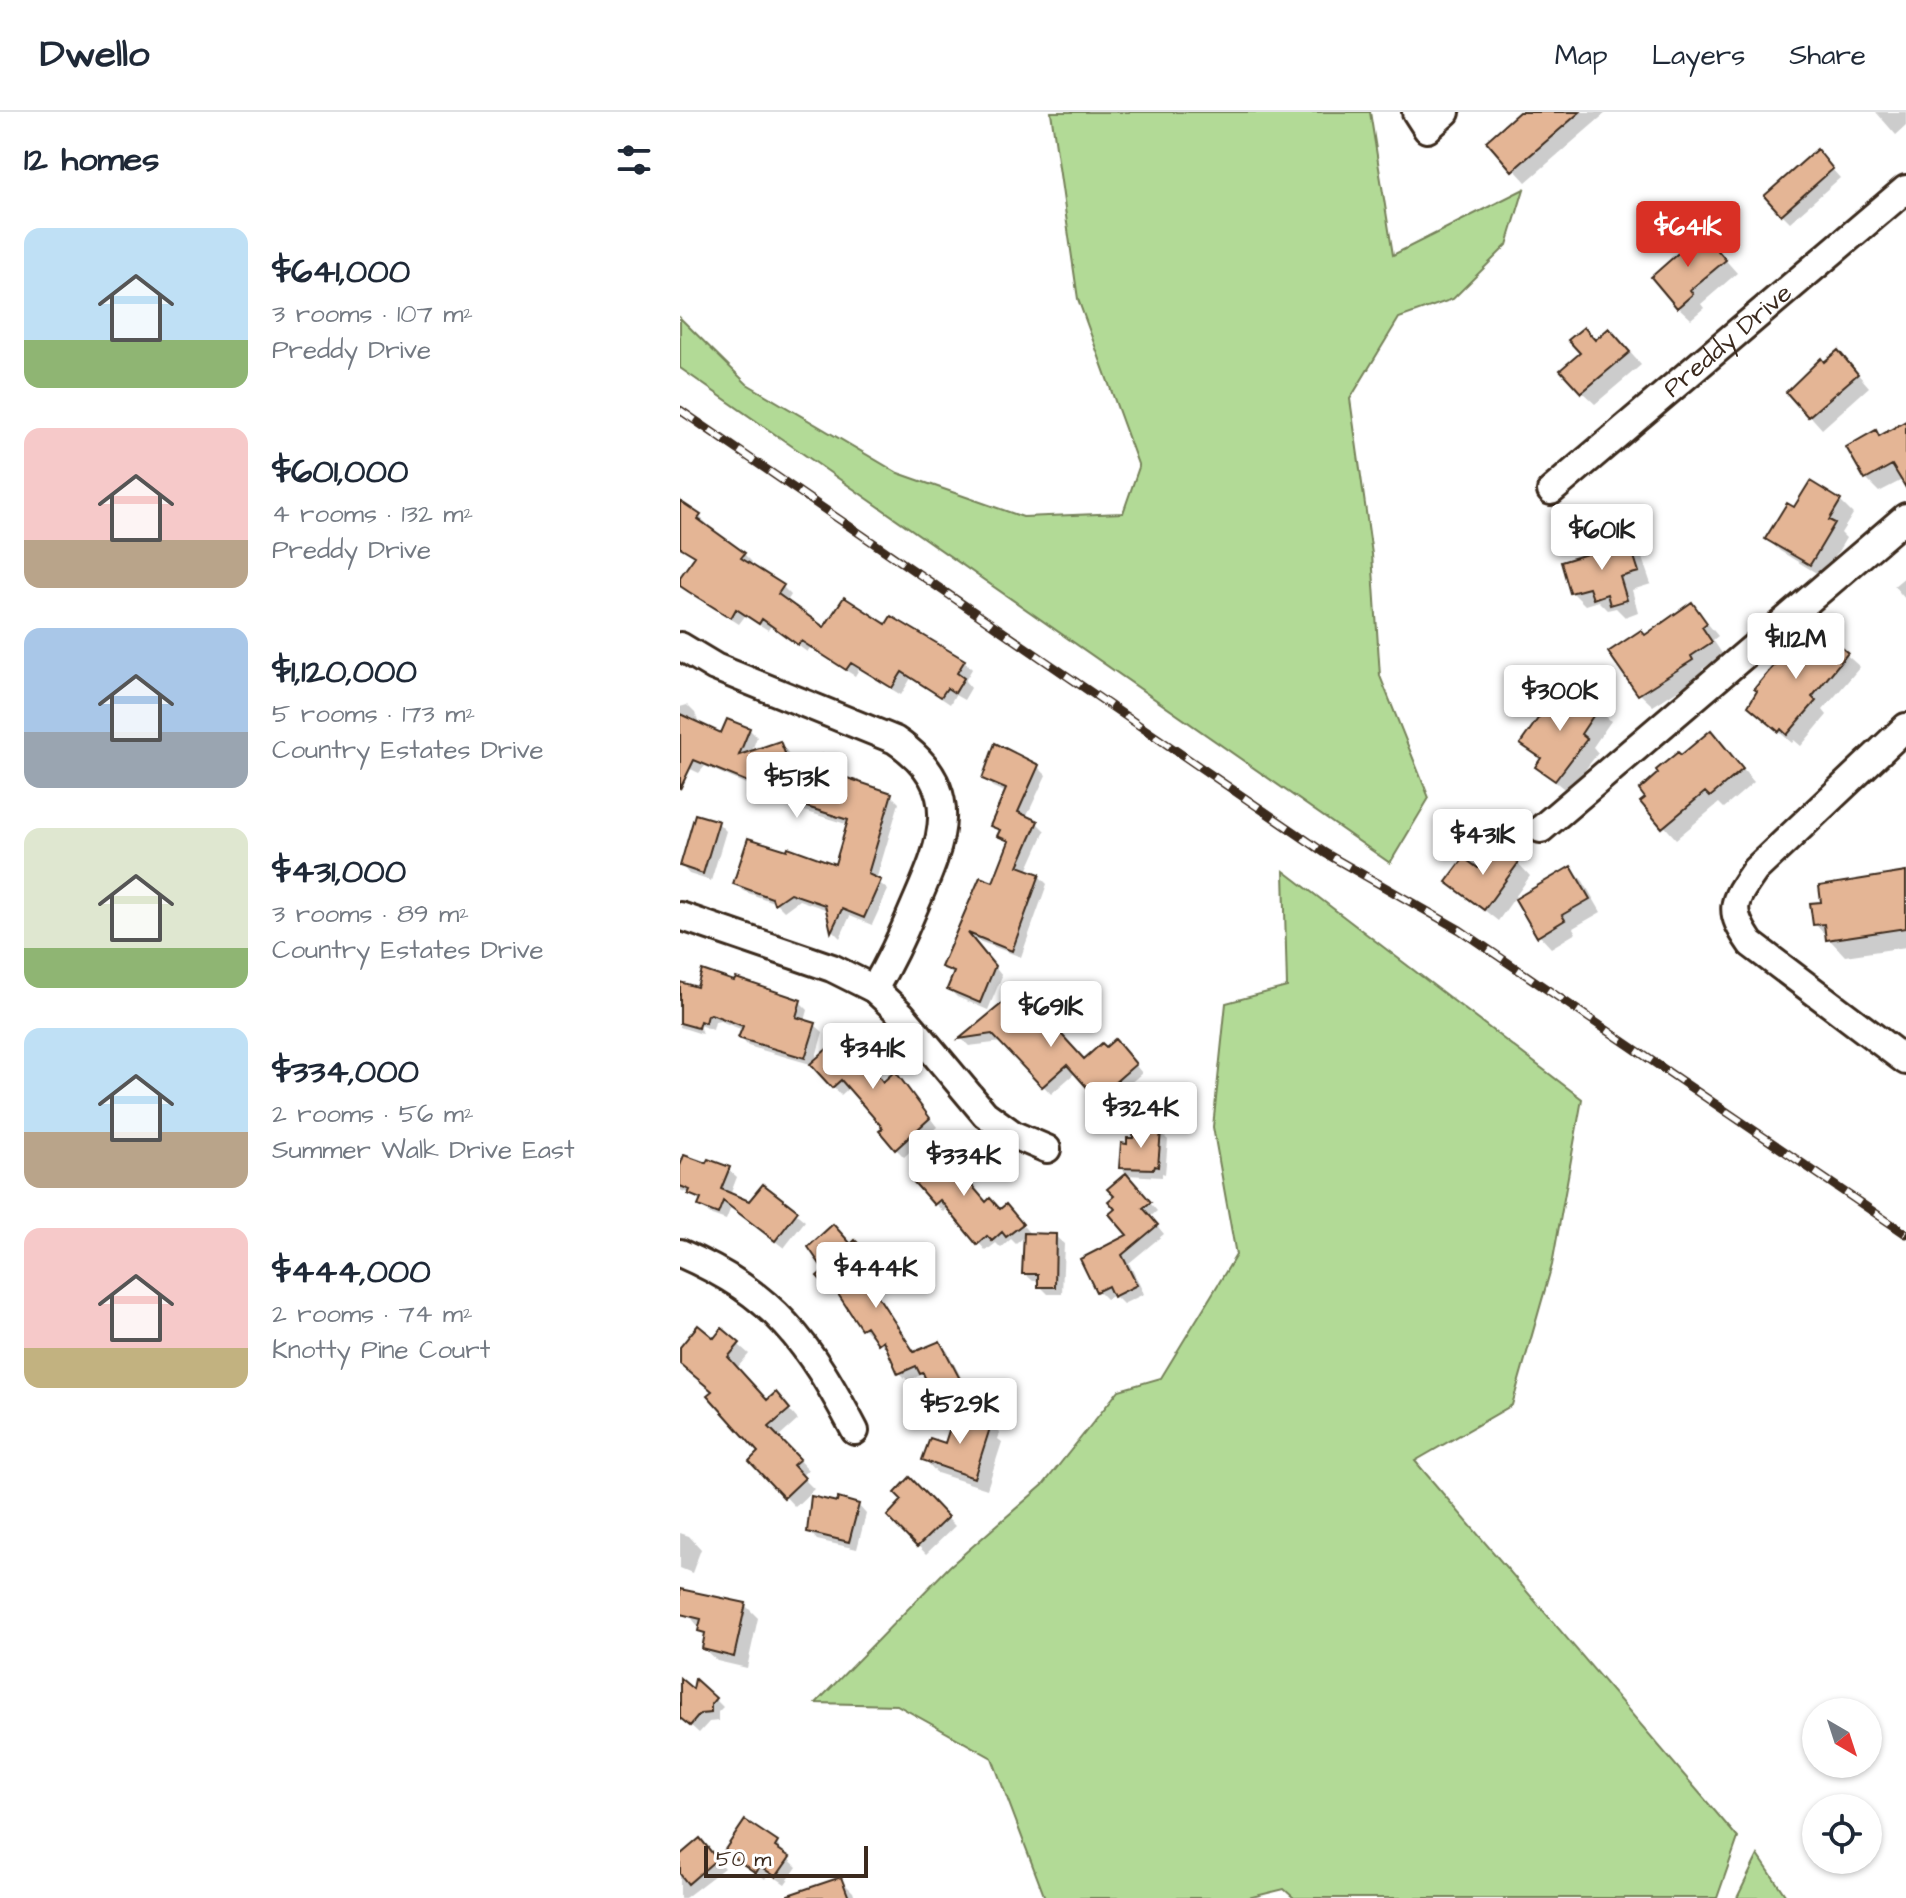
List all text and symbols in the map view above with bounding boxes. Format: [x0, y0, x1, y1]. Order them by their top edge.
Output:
text: Dwello [40, 29, 149, 81]
text: Map [1555, 36, 1608, 75]
text: Layers [1652, 36, 1745, 75]
text: Share [1789, 36, 1866, 75]
text: 12 homes [24, 136, 159, 184]
icon: filters [612, 138, 656, 182]
pin: $641K [1632, 201, 1744, 269]
text: $641K [1654, 209, 1722, 245]
text: $641,000 [272, 248, 410, 296]
icon: home [88, 260, 184, 356]
street label: Preddy Drive [1655, 275, 1800, 406]
text: 3 rooms · 107 m² [272, 296, 473, 332]
text: Preddy Drive [272, 332, 431, 368]
text: $601,000 [272, 448, 408, 496]
icon: home [88, 460, 184, 556]
text: 4 rooms · 132 m² [272, 496, 473, 532]
pin: $601K [1546, 504, 1658, 572]
text: $601K [1569, 512, 1635, 548]
text: Preddy Drive [272, 532, 431, 568]
pin: $1.12M [1731, 613, 1861, 681]
text: $1.12M [1765, 621, 1827, 657]
text: $1,120,000 [272, 648, 417, 696]
icon: home [88, 660, 184, 756]
pin: $300K [1504, 665, 1616, 733]
text: $300K [1522, 673, 1598, 709]
text: 5 rooms · 173 m² [272, 696, 475, 732]
text: Country Estates Drive [272, 732, 544, 768]
pin: $513K [741, 752, 853, 820]
text: $513K [764, 760, 830, 796]
pin: $431K [1427, 809, 1539, 877]
text: $431K [1451, 817, 1515, 853]
text: $431,000 [272, 848, 406, 896]
icon: home [88, 860, 184, 956]
text: 3 rooms · 89 m² [272, 896, 469, 932]
text: Country Estates Drive [272, 932, 544, 968]
pin: $691K [995, 981, 1107, 1049]
text: $691K [1019, 989, 1083, 1025]
pin: $341K [817, 1023, 929, 1091]
text: $341K [841, 1031, 905, 1067]
text: $334,000 [272, 1048, 419, 1096]
icon: home [88, 1060, 184, 1156]
pin: $324K [1085, 1082, 1197, 1150]
text: $324K [1103, 1090, 1179, 1126]
text: 2 rooms · 56 m² [272, 1096, 474, 1132]
pin: $334K [908, 1130, 1020, 1198]
text: Summer Walk Drive East [272, 1132, 575, 1168]
text: $334K [927, 1138, 1001, 1174]
pin: $444K [820, 1242, 932, 1310]
text: $444,000 [272, 1248, 431, 1296]
text: $444K [834, 1250, 918, 1286]
icon: home [88, 1260, 184, 1356]
text: 2 rooms · 74 m² [272, 1296, 473, 1332]
text: Knotty Pine Court [272, 1332, 490, 1368]
pin: $529K [904, 1378, 1016, 1446]
text: $529K [921, 1386, 999, 1422]
north arrow [1802, 1698, 1882, 1778]
map controls [1802, 1698, 1882, 1874]
button: locate [1802, 1794, 1882, 1874]
scale bar [704, 1842, 868, 1878]
text: 50 m [716, 1844, 771, 1875]

